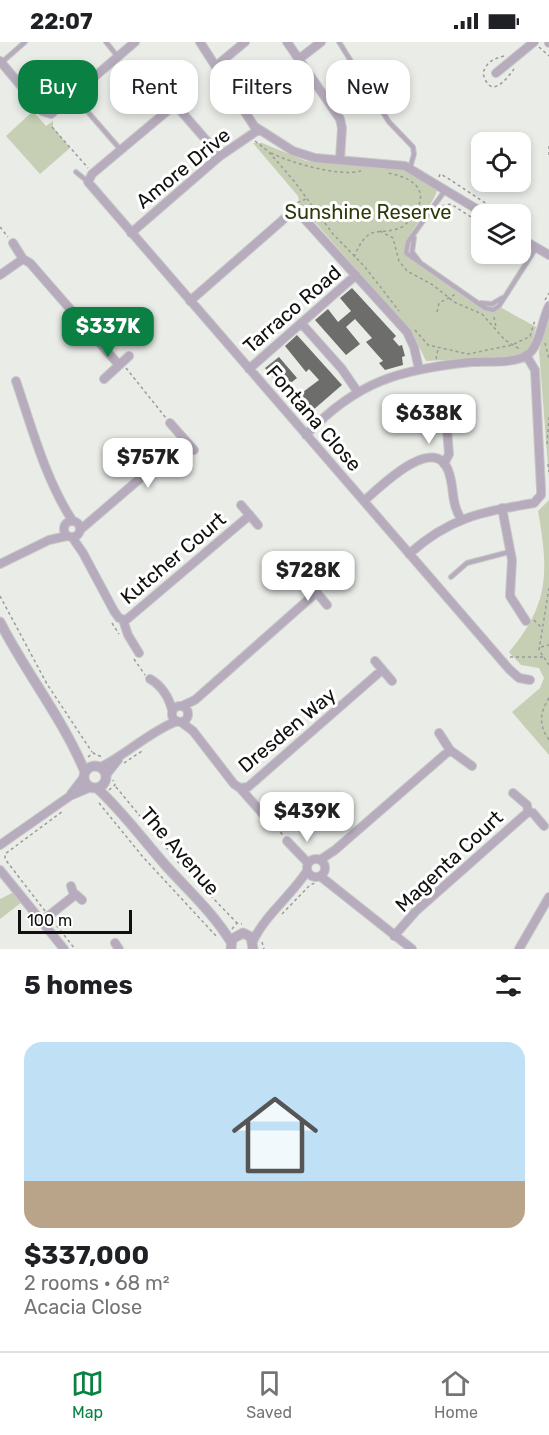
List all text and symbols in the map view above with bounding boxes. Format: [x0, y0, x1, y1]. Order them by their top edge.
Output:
text: 22:07 [30, 8, 93, 35]
chip: Buy [18, 60, 98, 114]
chip: Rent [110, 60, 198, 114]
chip: Filters [210, 60, 314, 114]
chip: New [326, 60, 410, 114]
street label: Amore Drive [131, 123, 235, 213]
map controls [471, 132, 531, 264]
button: locate [471, 132, 531, 192]
park label: Sunshine Reserve [284, 200, 452, 224]
button: layers [471, 204, 531, 264]
street label: Tarraco Road [238, 260, 346, 358]
pin: $337K [66, 307, 150, 358]
text: $337K [76, 314, 140, 338]
street label: Fontana Close [261, 360, 367, 476]
pin: $638K [387, 394, 471, 445]
text: $638K [396, 401, 462, 425]
pin: $757K [106, 438, 190, 489]
text: $757K [117, 445, 179, 469]
street label: Kutcher Court [115, 507, 231, 609]
pin: $728K [266, 551, 350, 602]
text: $728K [276, 558, 340, 582]
street label: Dresden Way [233, 682, 341, 778]
pin: $439K [265, 792, 349, 843]
text: $439K [274, 799, 340, 823]
street label: The Avenue [135, 802, 225, 900]
street label: Magenta Court [390, 805, 508, 917]
scale bar [18, 907, 132, 934]
text: 100 m [27, 911, 72, 930]
icon: filters [492, 969, 525, 1002]
text: 5 homes [24, 970, 133, 1001]
icon: home [221, 1081, 329, 1189]
text: $337,000 [24, 1240, 149, 1271]
text: 2 rooms · 68 m² [24, 1271, 170, 1295]
text: Acacia Close [24, 1295, 142, 1319]
tab: Map [71, 1367, 104, 1422]
tab: Saved [246, 1367, 292, 1422]
tab: Home [434, 1367, 478, 1422]

